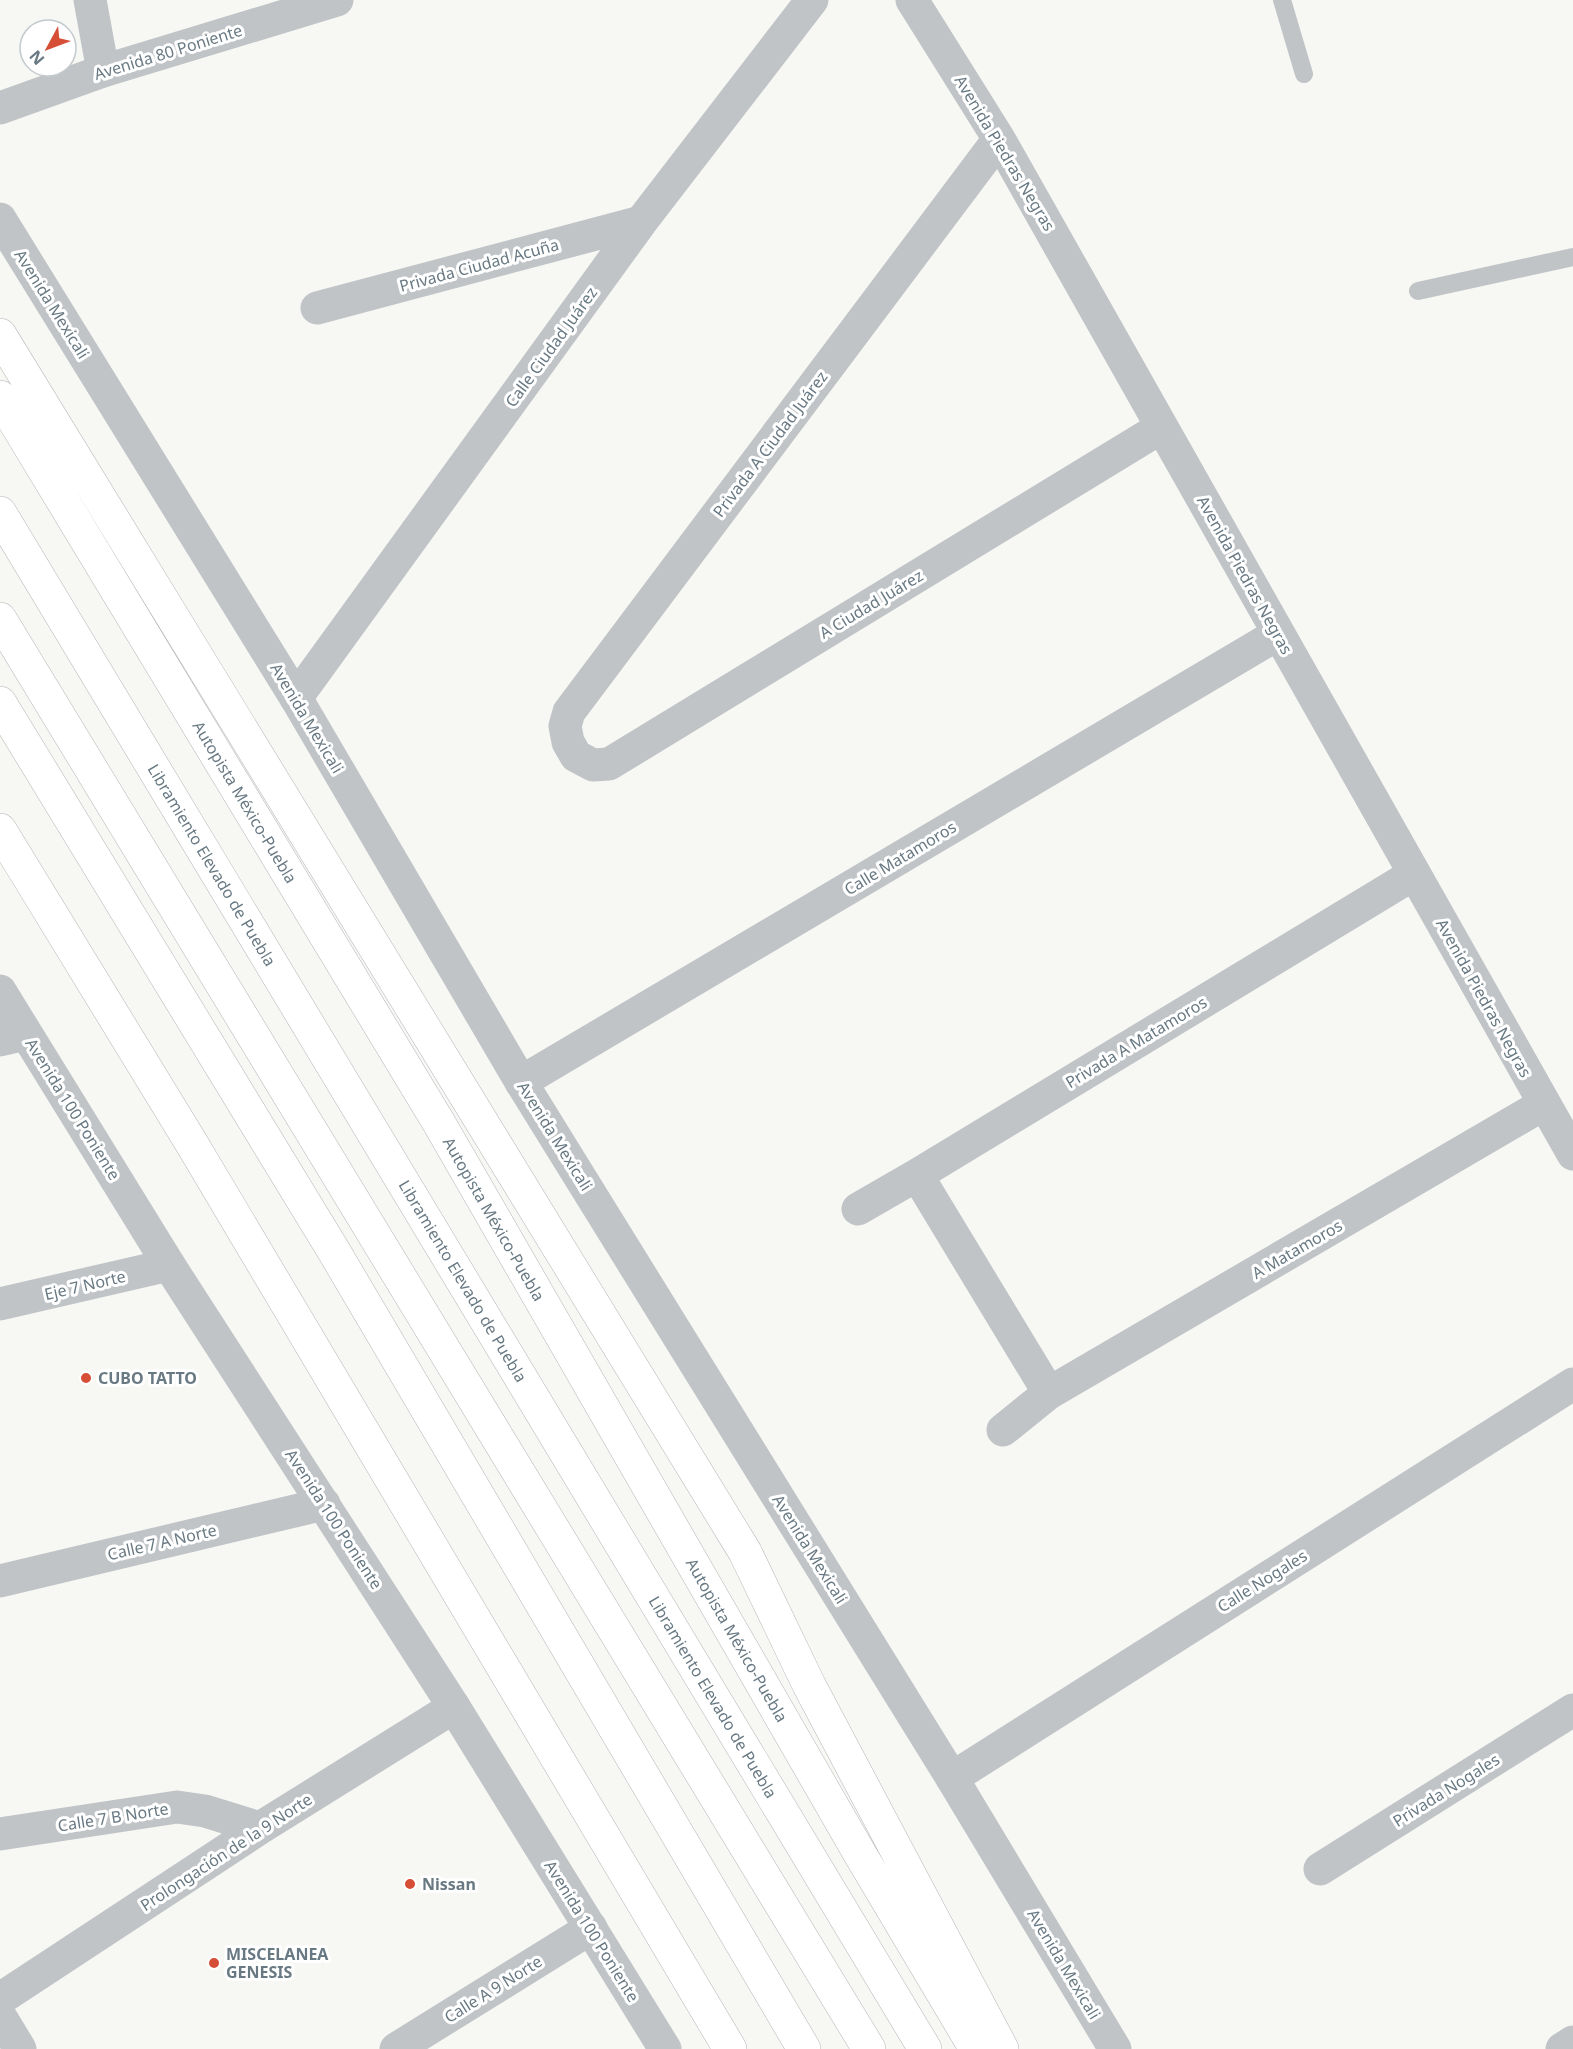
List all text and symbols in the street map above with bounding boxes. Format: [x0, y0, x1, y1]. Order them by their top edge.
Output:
north arrow [18, 18, 78, 78]
street label: Avenida 80 Poniente [91, 19, 245, 85]
text: N [24, 46, 49, 70]
street label: Avenida Piedras Negras [950, 71, 1060, 235]
street label: Privada Ciudad Acuña [397, 233, 561, 297]
street label: Avenida Mexicali [10, 245, 94, 363]
street label: Calle Ciudad Juárez [500, 283, 602, 411]
street label: Privada A Ciudad Juárez [708, 366, 832, 522]
street label: Avenida Piedras Negras [1192, 492, 1298, 658]
street label: A Ciudad Juárez [815, 564, 927, 644]
street label: Avenida Mexicali [265, 659, 349, 777]
street label: Autopista México-Puebla [188, 717, 302, 887]
street label: Libramiento Elevado de Puebla [143, 760, 281, 970]
street label: Calle Matamoros [840, 816, 960, 900]
street label: Avenida Piedras Negras [1431, 915, 1537, 1081]
street label: Privada A Matamoros [1061, 991, 1211, 1093]
street label: Avenida 100 Poniente [20, 1034, 126, 1184]
street label: Avenida Mexicali [513, 1077, 597, 1195]
street label: Autopista México-Puebla [438, 1133, 550, 1305]
street label: Libramiento Elevado de Puebla [394, 1176, 532, 1386]
street label: A Matamoros [1248, 1214, 1346, 1284]
street label: Eje 7 Norte [42, 1265, 128, 1305]
place label: CUBO TATTO [98, 1367, 197, 1389]
marker: CUBO TATTO [79, 1371, 93, 1385]
street label: Avenida 100 Poniente [280, 1445, 388, 1593]
street label: Avenida Mexicali [768, 1490, 852, 1608]
street label: Calle 7 A Norte [105, 1519, 219, 1565]
street label: Calle Nogales [1213, 1545, 1311, 1617]
street label: Autopista México-Puebla [681, 1554, 793, 1726]
street label: Libramiento Elevado de Puebla [644, 1592, 782, 1802]
street label: Privada Nogales [1388, 1748, 1504, 1832]
street label: Prolongación de la 9 Norte [136, 1788, 316, 1916]
street label: Calle 7 B Norte [56, 1797, 170, 1837]
street label: Avenida 100 Poniente [539, 1856, 645, 2006]
place label: Nissan [422, 1873, 476, 1895]
marker: Nissan [403, 1877, 417, 1891]
street label: Avenida Mexicali [1022, 1905, 1106, 2023]
place label: MISCELANEA GENESIS [226, 1943, 329, 1983]
street label: Calle A 9 Norte [440, 1950, 546, 2028]
marker: MISCELANEA GENESIS [207, 1956, 221, 1970]

